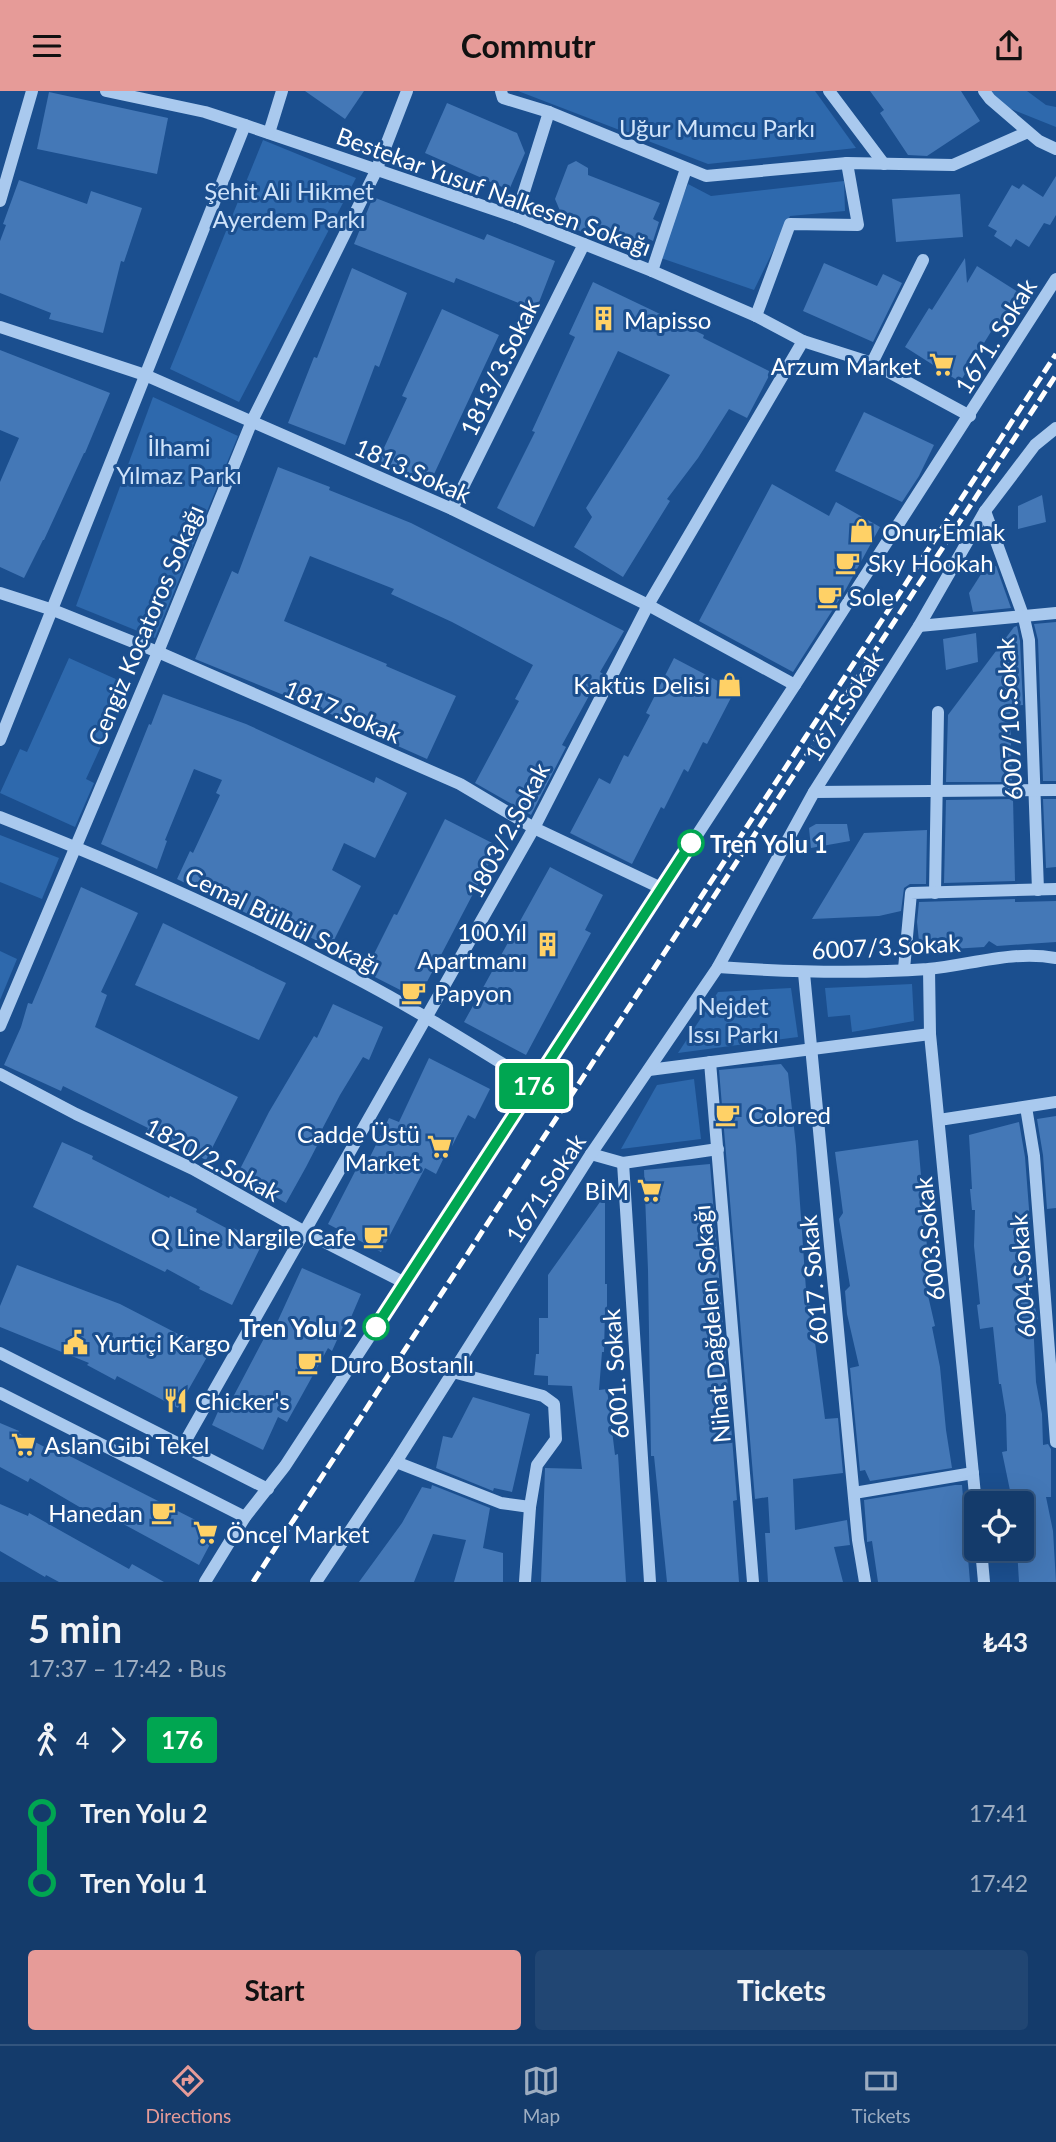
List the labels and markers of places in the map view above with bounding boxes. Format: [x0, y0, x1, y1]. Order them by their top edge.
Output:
building icon: Mapisso [590, 305, 618, 333]
place label: Mapisso [624, 305, 711, 334]
place label: Arzum Market [771, 351, 921, 380]
supermarket icon: Arzum Market [927, 351, 955, 379]
shop icon: Onur Emlak [848, 517, 876, 545]
place label: Onur Emlak [882, 517, 1006, 546]
cafe icon: Sky Hookah [834, 548, 862, 576]
place label: Sky Hookah [868, 548, 994, 577]
cafe icon: Sole [815, 582, 843, 610]
place label: Sole [849, 582, 894, 611]
place label: Kaktüs Delisi [573, 670, 710, 699]
shop icon: Kaktüs Delisi [716, 670, 744, 698]
place label: Tren Yolu 1 [710, 829, 828, 858]
marker: Tren Yolu 1 [678, 830, 704, 856]
place label: 100.Yıl Apartmanı [417, 917, 527, 974]
building icon: 100.Yıl Apartmanı [533, 931, 561, 959]
cafe icon: Papyon [400, 978, 428, 1006]
place label: Papyon [434, 978, 512, 1007]
cafe icon: Colored [714, 1100, 742, 1128]
place label: Colored [748, 1100, 831, 1129]
place label: Cadde Üstü Market [297, 1119, 420, 1176]
supermarket icon: Cadde Üstü Market [426, 1133, 454, 1161]
place label: BİM [584, 1176, 629, 1205]
supermarket icon: BİM [635, 1176, 663, 1204]
place label: Q Line Nargile Cafe [151, 1222, 356, 1251]
cafe icon: Q Line Nargile Cafe [362, 1222, 390, 1250]
place label: Tren Yolu 2 [239, 1313, 357, 1342]
marker: Tren Yolu 2 [363, 1314, 389, 1340]
public building icon: Yurtiçi Kargo [61, 1328, 89, 1356]
place label: Yurtiçi Kargo [95, 1328, 230, 1357]
cafe icon: Duro Bostanlı [296, 1349, 324, 1377]
place label: Duro Bostanlı [330, 1349, 474, 1378]
restaurant icon: Chicker's [161, 1386, 189, 1414]
place label: Chicker's [195, 1386, 290, 1415]
supermarket icon: Aslan Gibi Tekel [10, 1430, 38, 1458]
place label: Aslan Gibi Tekel [44, 1430, 209, 1459]
place label: Hanedan [48, 1498, 143, 1527]
cafe icon: Hanedan [149, 1498, 177, 1526]
supermarket icon: Öncel Market [192, 1519, 220, 1547]
place label: Öncel Market [226, 1519, 370, 1548]

